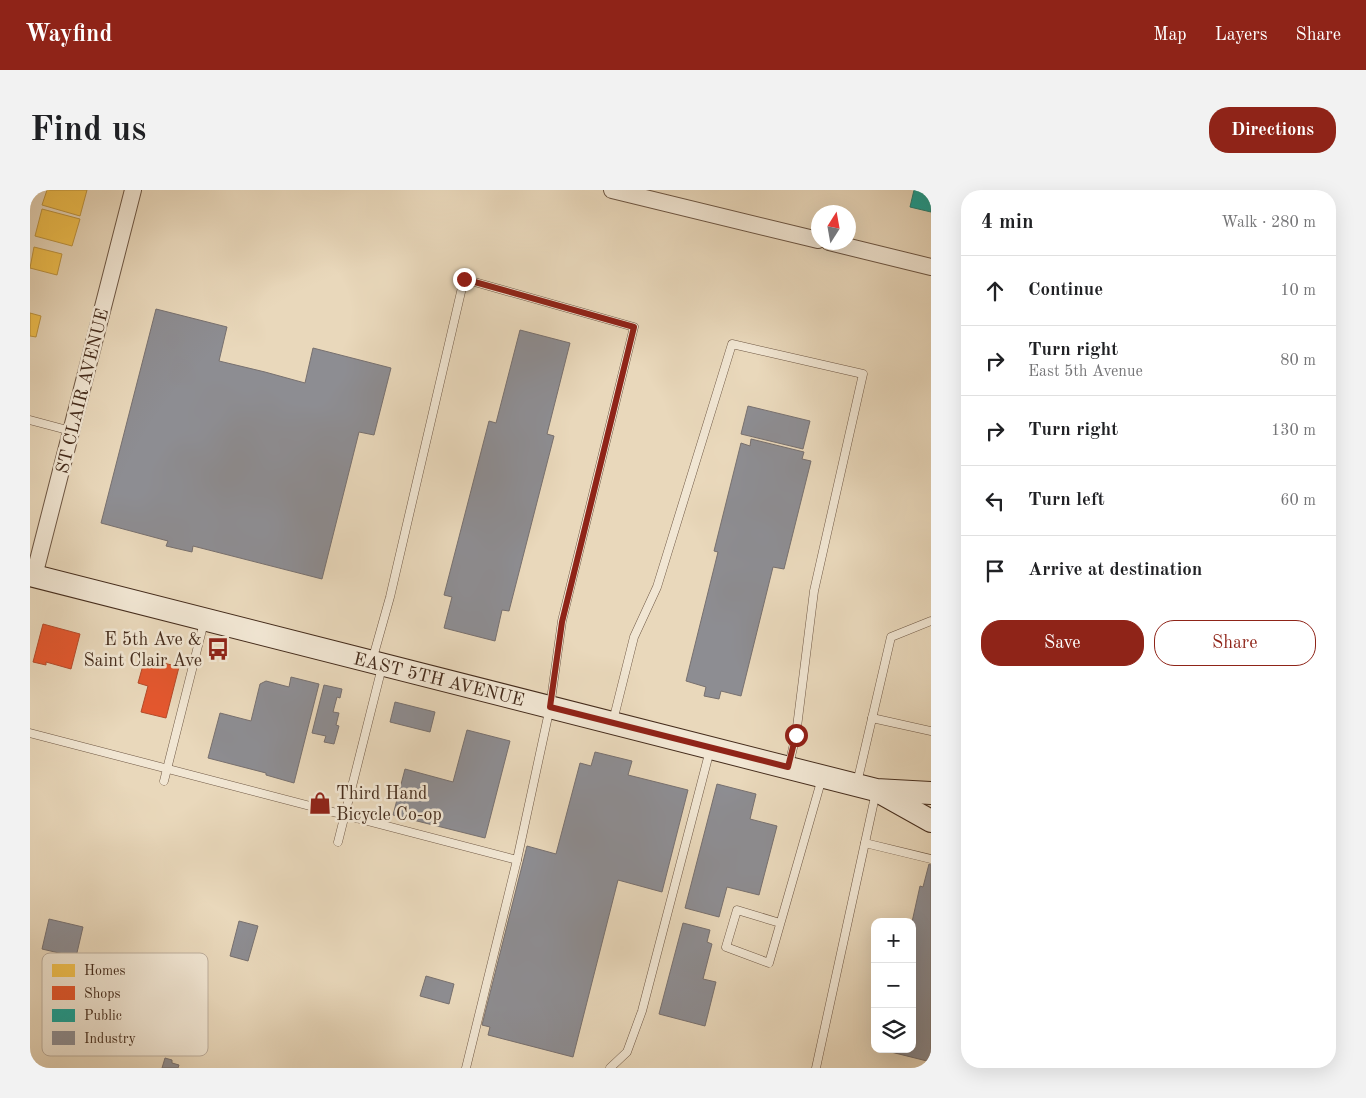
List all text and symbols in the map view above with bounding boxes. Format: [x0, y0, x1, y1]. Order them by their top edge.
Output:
text: Wayfind [25, 23, 112, 47]
text: Map [1153, 26, 1187, 44]
text: Layers [1215, 26, 1267, 44]
text: Share [1295, 26, 1341, 44]
button: Directions [1209, 107, 1336, 153]
text: Find us [30, 113, 146, 148]
north arrow [811, 205, 856, 250]
text: 4 min [981, 212, 1034, 233]
text: Walk · 280 m [1221, 215, 1316, 231]
route end [453, 268, 476, 291]
icon: ahead [981, 277, 1009, 305]
text: Continue [1028, 281, 1103, 300]
text: 10 m [1280, 283, 1316, 299]
street label: ST CLAIR AVENUE [54, 307, 112, 476]
text: Turn right [1028, 341, 1118, 360]
icon: right [981, 347, 1009, 375]
text: 80 m [1280, 353, 1316, 369]
text: East 5th Avenue [1028, 364, 1143, 380]
icon: right [981, 417, 1009, 445]
text: Turn right [1028, 421, 1118, 440]
text: 130 m [1271, 423, 1316, 439]
icon: left [981, 487, 1009, 515]
text: Turn left [1028, 491, 1105, 510]
text: 60 m [1280, 493, 1316, 509]
icon: arrive [981, 557, 1009, 585]
text: Arrive at destination [1028, 561, 1202, 580]
button: Save [981, 620, 1144, 666]
button: Share [1154, 620, 1316, 666]
place label: E 5th Ave & Saint Clair Ave [83, 631, 202, 670]
bus stop icon: E 5th Ave & Saint Clair Ave [205, 636, 231, 662]
street label: EAST 5TH AVENUE [352, 650, 526, 710]
route start [785, 724, 808, 747]
place label: Third Hand Bicycle Co-op [336, 785, 442, 824]
shop icon: Third Hand Bicycle Co-op [307, 790, 333, 816]
map controls [871, 918, 916, 1053]
button: + [871, 918, 916, 963]
legend [42, 953, 208, 1056]
button: − [871, 963, 916, 1008]
text: Homes [84, 964, 126, 978]
text: Shops [84, 987, 121, 1001]
button: layers [871, 1008, 916, 1053]
text: Public [84, 1009, 122, 1023]
text: Industry [84, 1032, 137, 1046]

